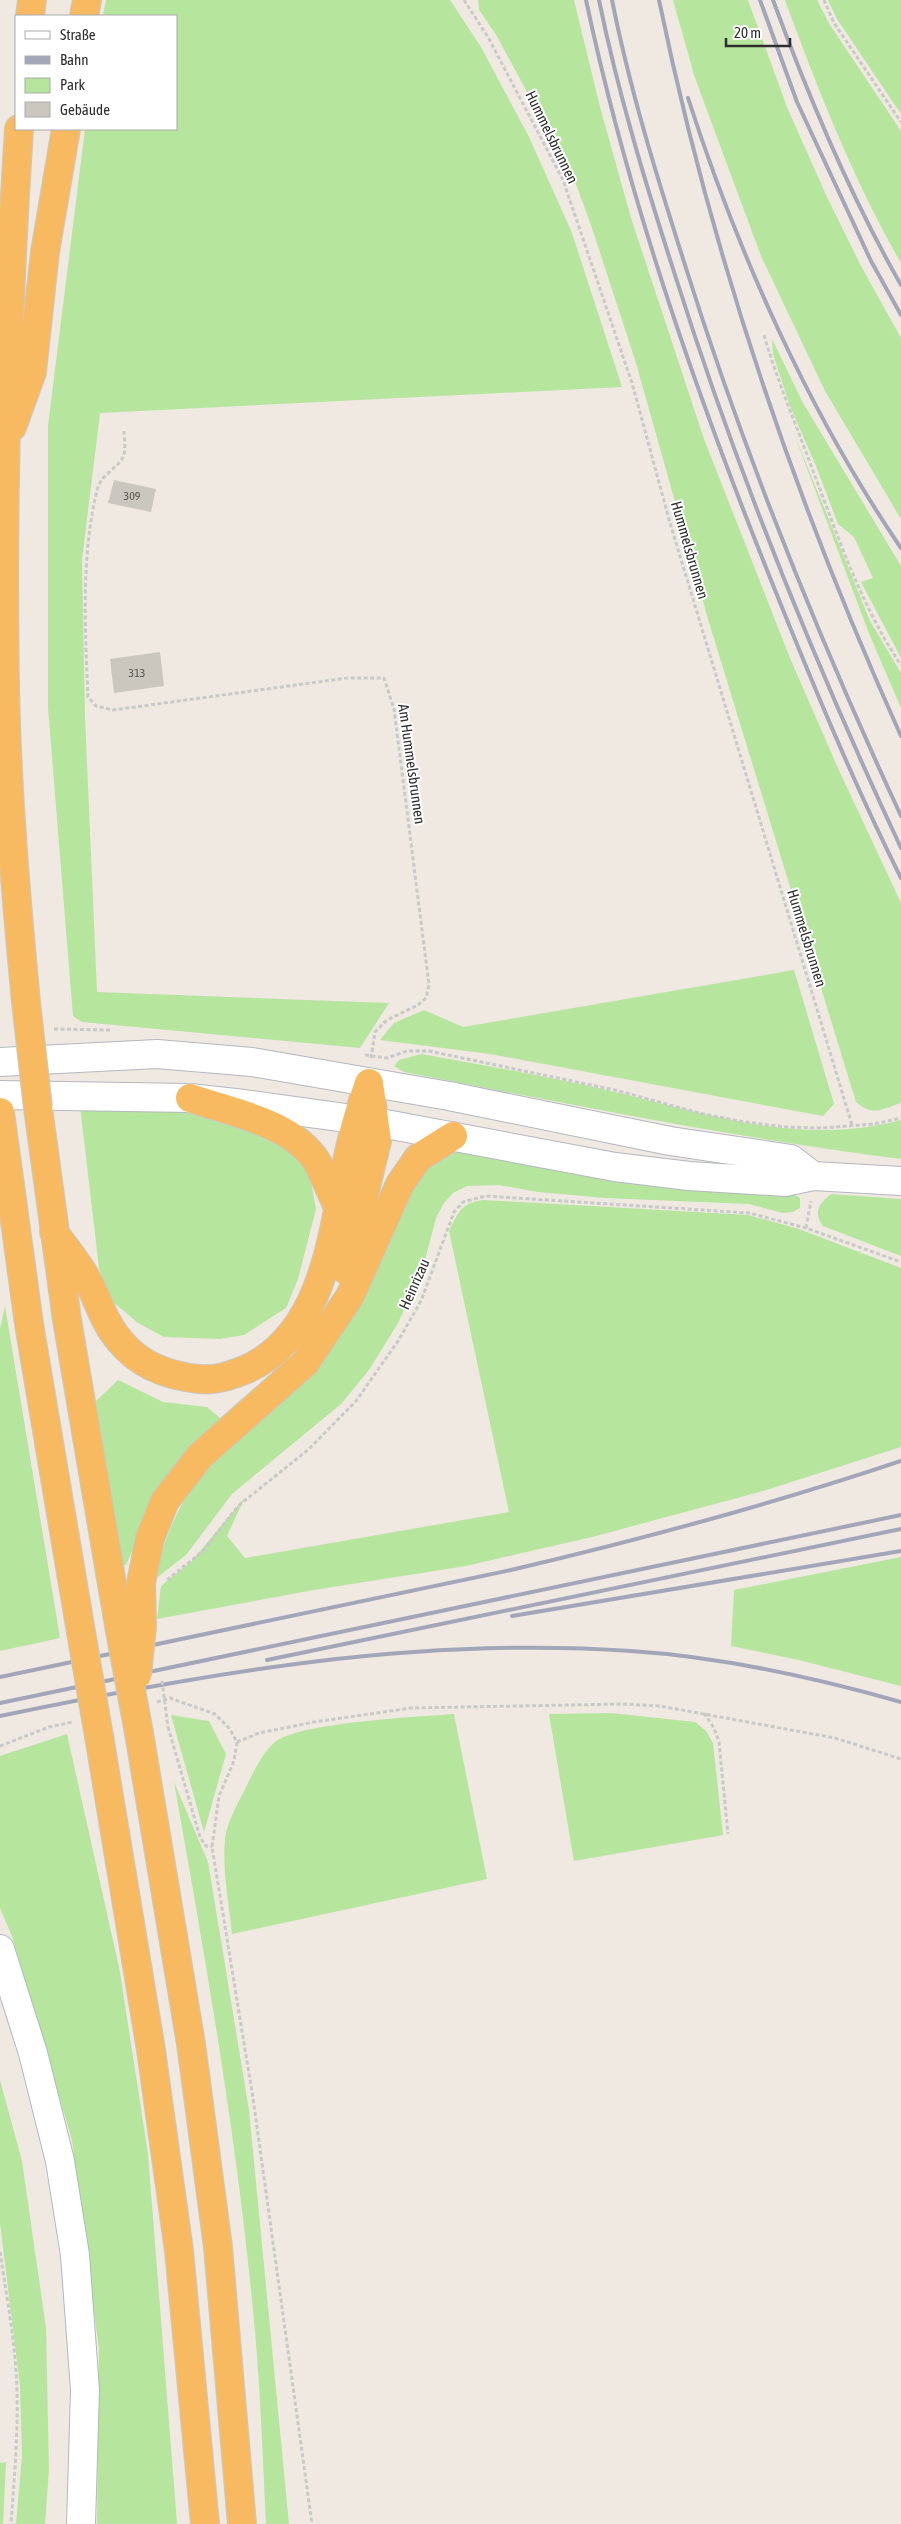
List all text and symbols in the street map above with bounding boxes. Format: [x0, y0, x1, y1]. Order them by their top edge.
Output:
legend [15, 15, 178, 130]
scale bar [726, 15, 790, 47]
text: 20 m [734, 24, 761, 41]
text: Straße [60, 26, 96, 43]
text: Bahn [60, 51, 89, 68]
text: Park [60, 76, 85, 93]
street label: Hummelsbrunnen [522, 88, 582, 186]
text: Gebäude [60, 101, 110, 118]
house number: 309 [124, 489, 141, 503]
street label: Hummelsbrunnen [668, 499, 712, 601]
house number: 313 [129, 666, 145, 680]
street label: Am Hummelsbrunnen [395, 703, 429, 825]
street label: Hummelsbrunnen [784, 887, 830, 989]
street label: Heinrizau [395, 1256, 433, 1312]

